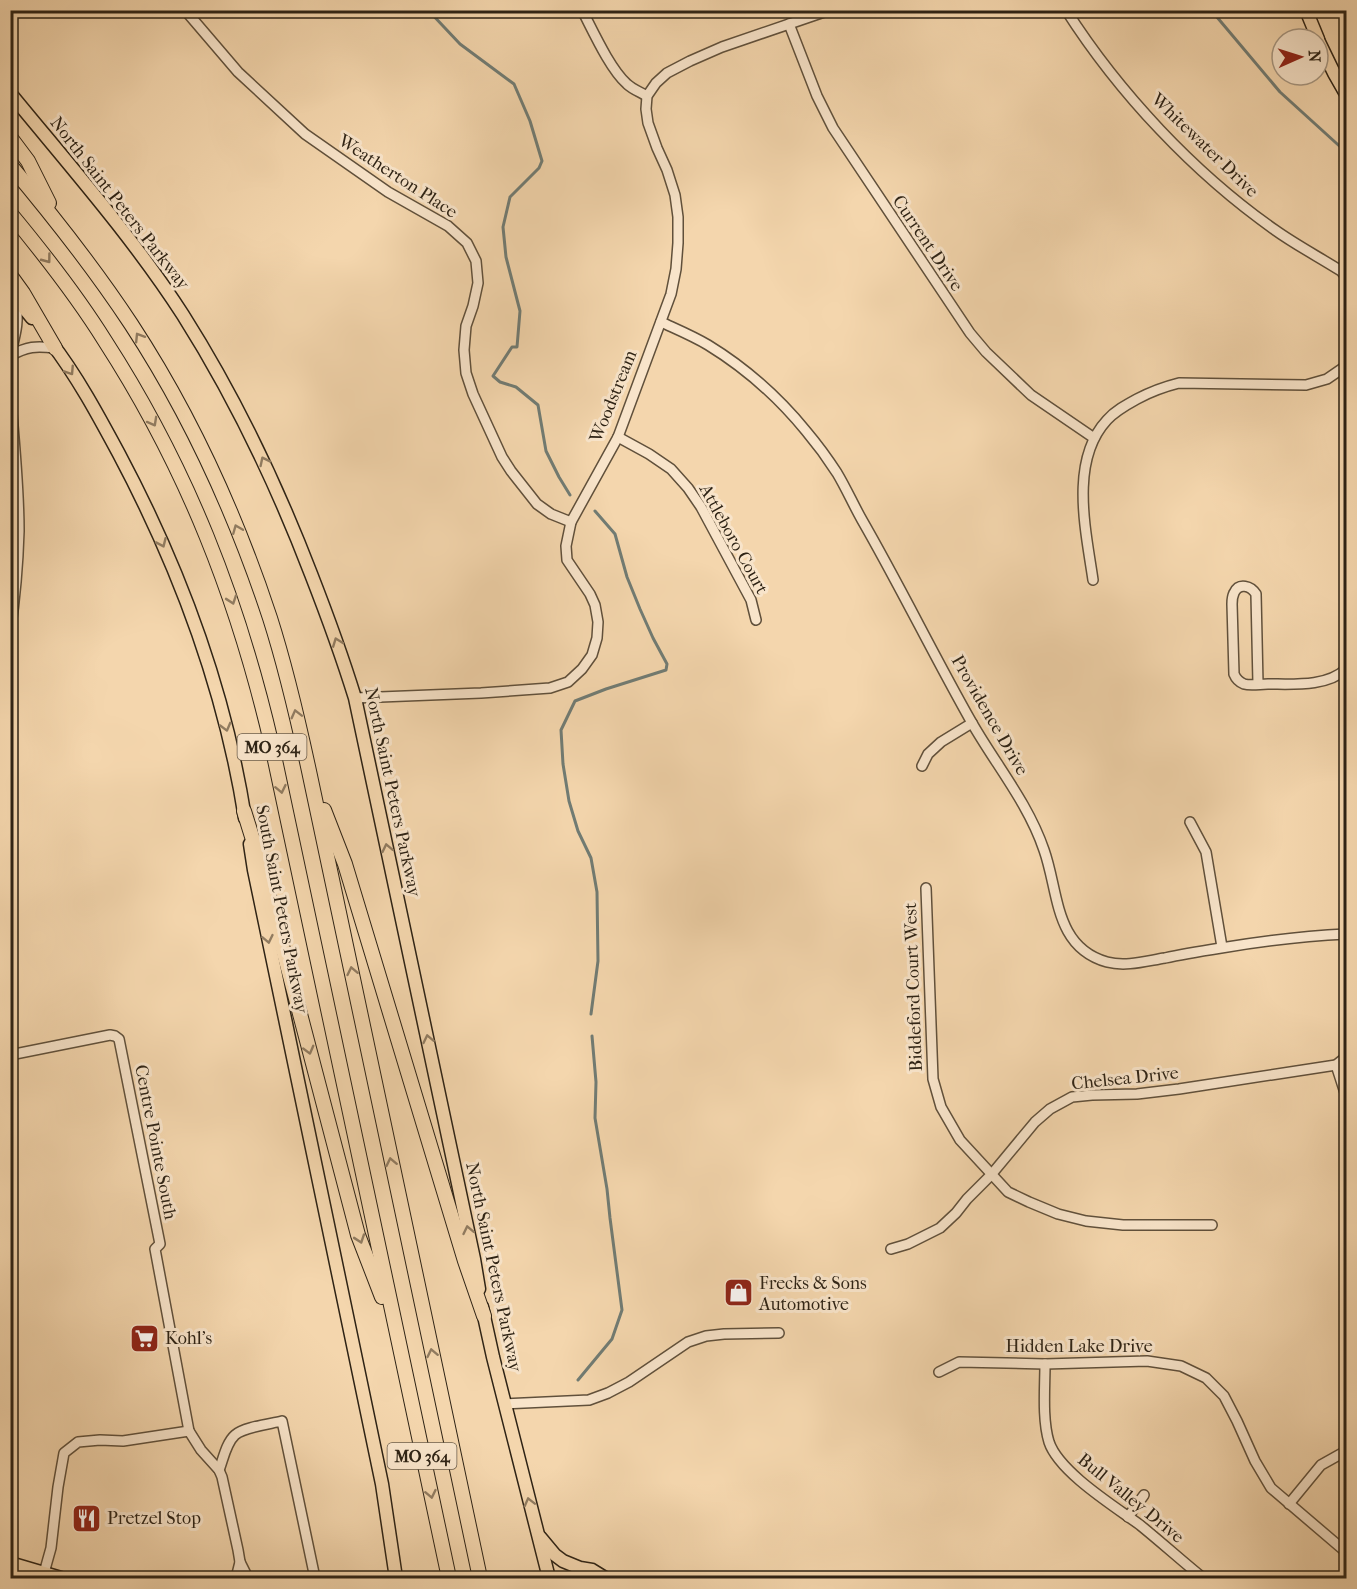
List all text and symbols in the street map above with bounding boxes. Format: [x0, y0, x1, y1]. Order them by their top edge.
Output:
north arrow [1270, 27, 1330, 87]
text: N [1305, 50, 1324, 64]
street label: Whitewater Drive [1146, 88, 1263, 202]
street label: North Saint Peters Parkway [46, 113, 194, 295]
street label: Weatherton Place [333, 130, 461, 223]
street label: Current Drive [888, 191, 967, 295]
one-way arrow [40, 252, 51, 263]
one-way arrow [134, 333, 146, 343]
street label: Woodstream [585, 347, 641, 446]
one-way arrow [63, 365, 75, 375]
one-way arrow [146, 416, 157, 426]
one-way arrow [259, 457, 271, 468]
street label: Attleboro Court [694, 480, 773, 598]
one-way arrow [232, 524, 244, 535]
one-way arrow [155, 537, 167, 548]
one-way arrow [224, 594, 237, 605]
one-way arrow [332, 637, 344, 648]
street label: Providence Drive [947, 651, 1032, 779]
street label: North Saint Peters Parkway [360, 686, 425, 900]
one-way arrow [291, 710, 304, 720]
one-way arrow [218, 722, 231, 732]
road number: MO 364 [238, 734, 306, 760]
one-way arrow [274, 783, 287, 793]
street label: South Saint Peters Parkway [251, 803, 312, 1016]
one-way arrow [382, 843, 395, 853]
street label: Biddeford Court West [900, 902, 927, 1072]
one-way arrow [261, 933, 274, 943]
one-way arrow [346, 966, 359, 976]
one-way arrow [422, 1034, 435, 1044]
one-way arrow [302, 1044, 314, 1055]
street label: Chelsea Drive [1070, 1062, 1180, 1095]
street label: Centre Pointe South [130, 1063, 181, 1221]
one-way arrow [386, 1157, 399, 1167]
street label: North Saint Peters Parkway [461, 1161, 526, 1375]
one-way arrow [462, 1225, 475, 1235]
one-way arrow [352, 1233, 365, 1243]
place label: Frecks & Sons Automotive [758, 1273, 867, 1315]
shop icon: Frecks & Sons Automotive [722, 1277, 754, 1309]
supermarket icon: Kohl's [128, 1322, 160, 1354]
place label: Kohl's [165, 1328, 213, 1349]
street label: Hidden Lake Drive [1005, 1336, 1153, 1357]
one-way arrow [426, 1348, 439, 1358]
road number: MO 364 [388, 1443, 456, 1469]
street label: Bull Valley Drive [1073, 1449, 1188, 1548]
one-way arrow [423, 1489, 436, 1499]
one-way arrow [524, 1497, 536, 1507]
restaurant icon: Pretzel Stop [70, 1502, 102, 1534]
place label: Pretzel Stop [107, 1508, 201, 1529]

